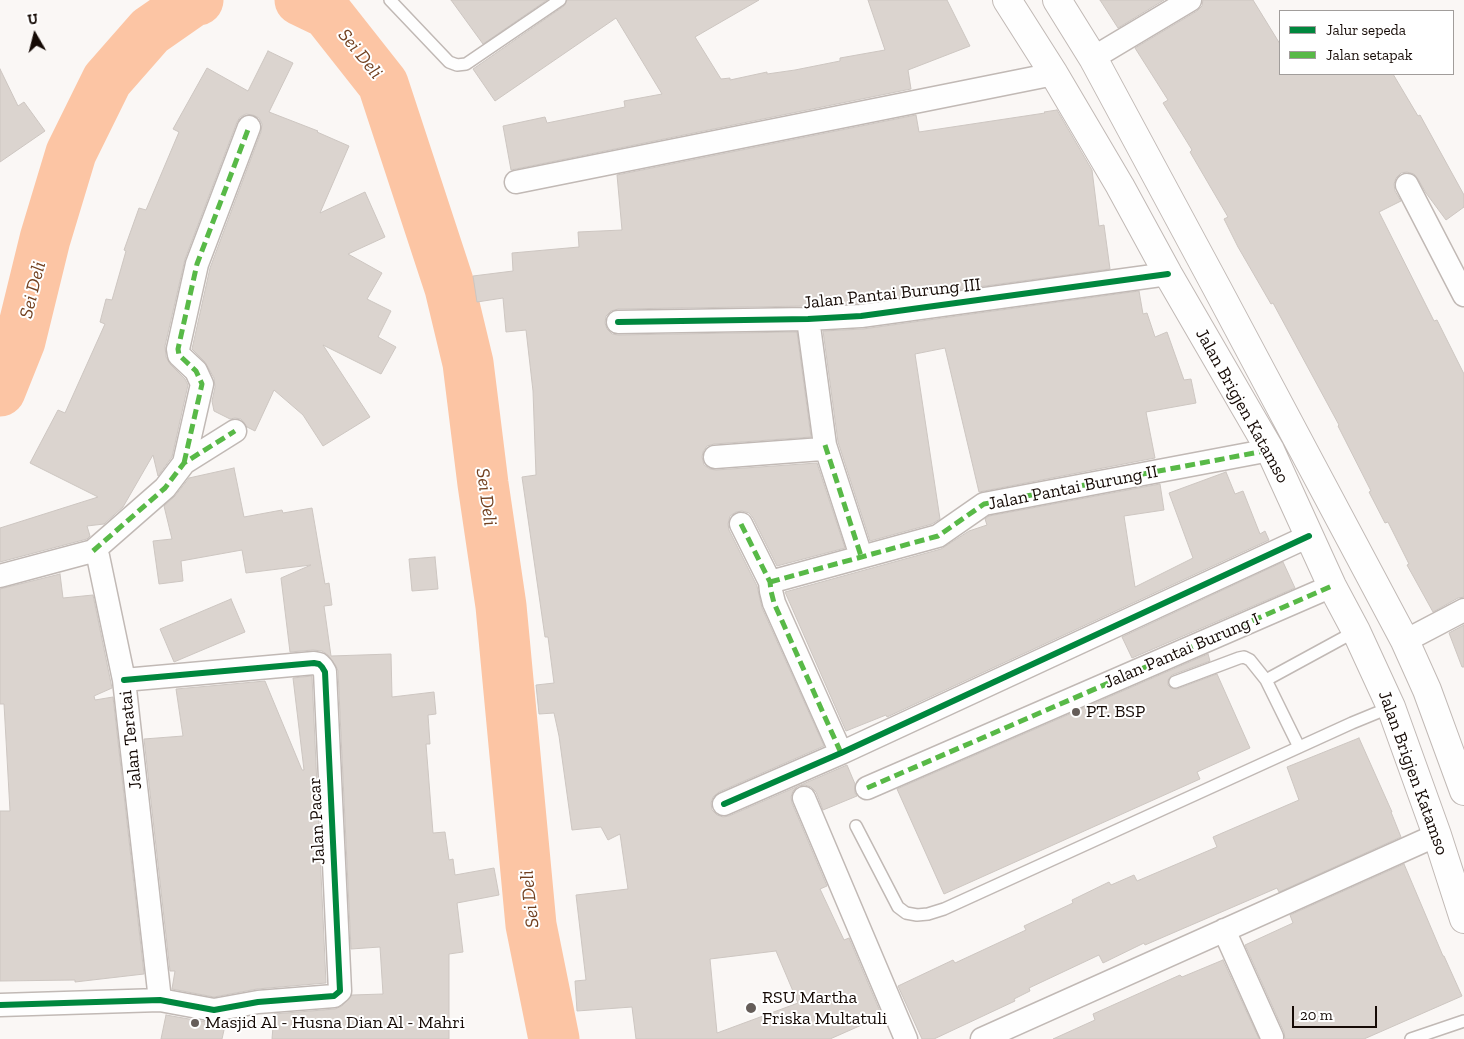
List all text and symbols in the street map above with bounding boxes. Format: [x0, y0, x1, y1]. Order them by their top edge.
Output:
north arrow [10, 10, 60, 60]
legend [1279, 10, 1454, 75]
text: U [27, 11, 39, 29]
text: Jalur sepeda [1326, 21, 1406, 39]
water label: Sei Deli [333, 24, 387, 84]
text: Jalan setapak [1326, 46, 1413, 64]
water label: Sei Deli [15, 259, 51, 321]
street label: Jalan Pantai Burung III [802, 274, 982, 314]
street label: Jalan Brigjen Katamso [1191, 325, 1293, 487]
street label: Jalan Pantai Burung II [986, 461, 1160, 515]
water label: Sei Deli [471, 467, 501, 527]
street label: Jalan Pantai Burung I [1101, 608, 1263, 694]
street label: Jalan Brigjen Katamso [1373, 688, 1453, 858]
street label: Jalan Teratai [115, 689, 147, 791]
place label: PT. BSP [1086, 701, 1145, 723]
marker: PT. BSP [1070, 706, 1082, 718]
street label: Jalan Pacar [304, 777, 330, 865]
water label: Sei Deli [516, 869, 544, 929]
place label: RSU Martha Friska Multatuli [762, 987, 887, 1030]
scale bar [1294, 996, 1379, 1028]
marker: RSU Martha Friska Multatuli [744, 1001, 758, 1015]
text: 20 m [1300, 1006, 1333, 1024]
place label: Masjid Al - Husna Dian Al - Mahri [205, 1012, 465, 1034]
marker: Masjid Al - Husna Dian Al - Mahri [189, 1017, 201, 1029]

